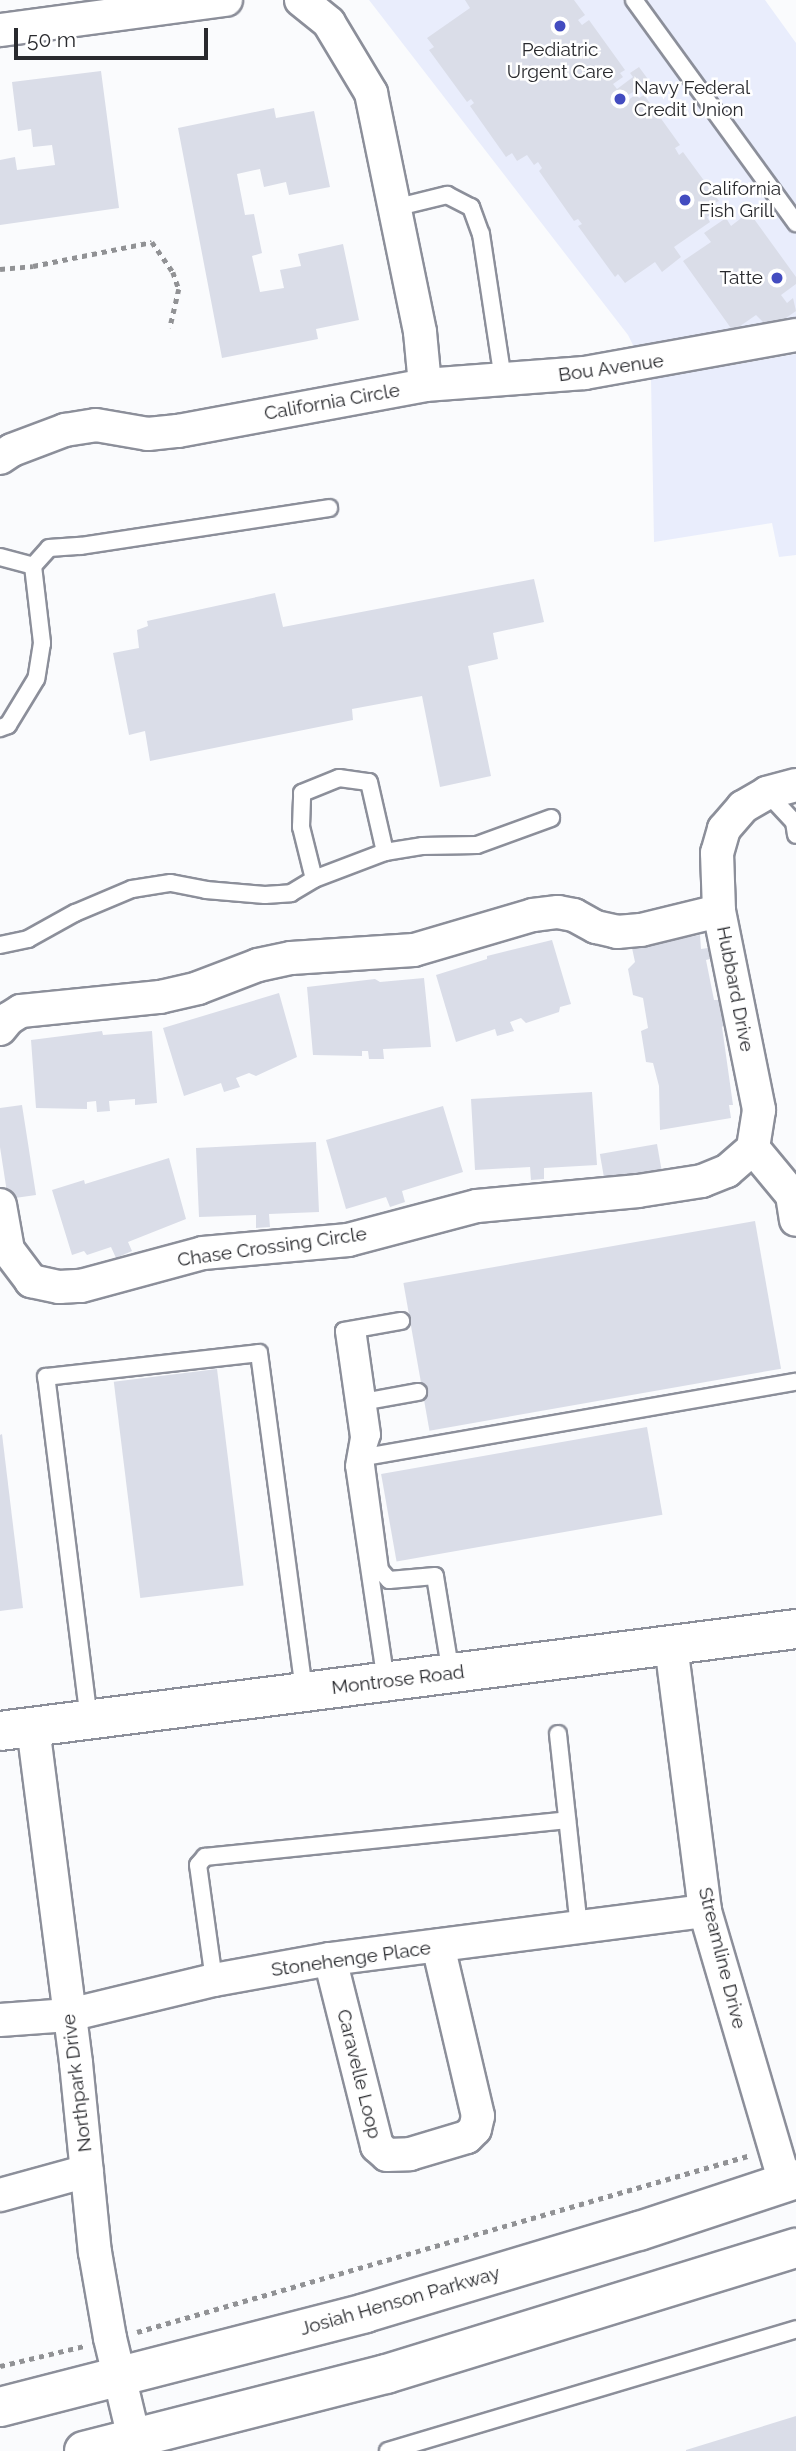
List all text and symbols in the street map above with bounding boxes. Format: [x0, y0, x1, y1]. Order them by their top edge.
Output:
scale bar [18, 14, 212, 58]
marker: Pediatric Urgent Care [550, 16, 570, 36]
text: 50 m [27, 27, 76, 52]
place label: Pediatric Urgent Care [507, 39, 613, 83]
place label: Navy Federal Credit Union [634, 77, 751, 121]
marker: Navy Federal Credit Union [612, 91, 628, 107]
place label: California Fish Grill [699, 178, 781, 222]
marker: California Fish Grill [677, 192, 693, 208]
place label: Tatte [719, 267, 763, 289]
marker: Tatte [769, 270, 785, 286]
street label: Bou Avenue [557, 349, 665, 387]
street label: California Circle [262, 379, 402, 425]
street label: Hubbard Drive [712, 924, 758, 1054]
street label: Chase Crossing Circle [176, 1222, 368, 1272]
street label: Montrose Road [330, 1661, 466, 1699]
street label: Streamline Drive [693, 1885, 751, 2031]
street label: Stonehenge Place [270, 1937, 432, 1981]
street label: Caravelle Loop [332, 2007, 386, 2141]
street label: Northpark Drive [57, 2013, 97, 2153]
street label: Josiah Henson Parkway [297, 2262, 503, 2340]

